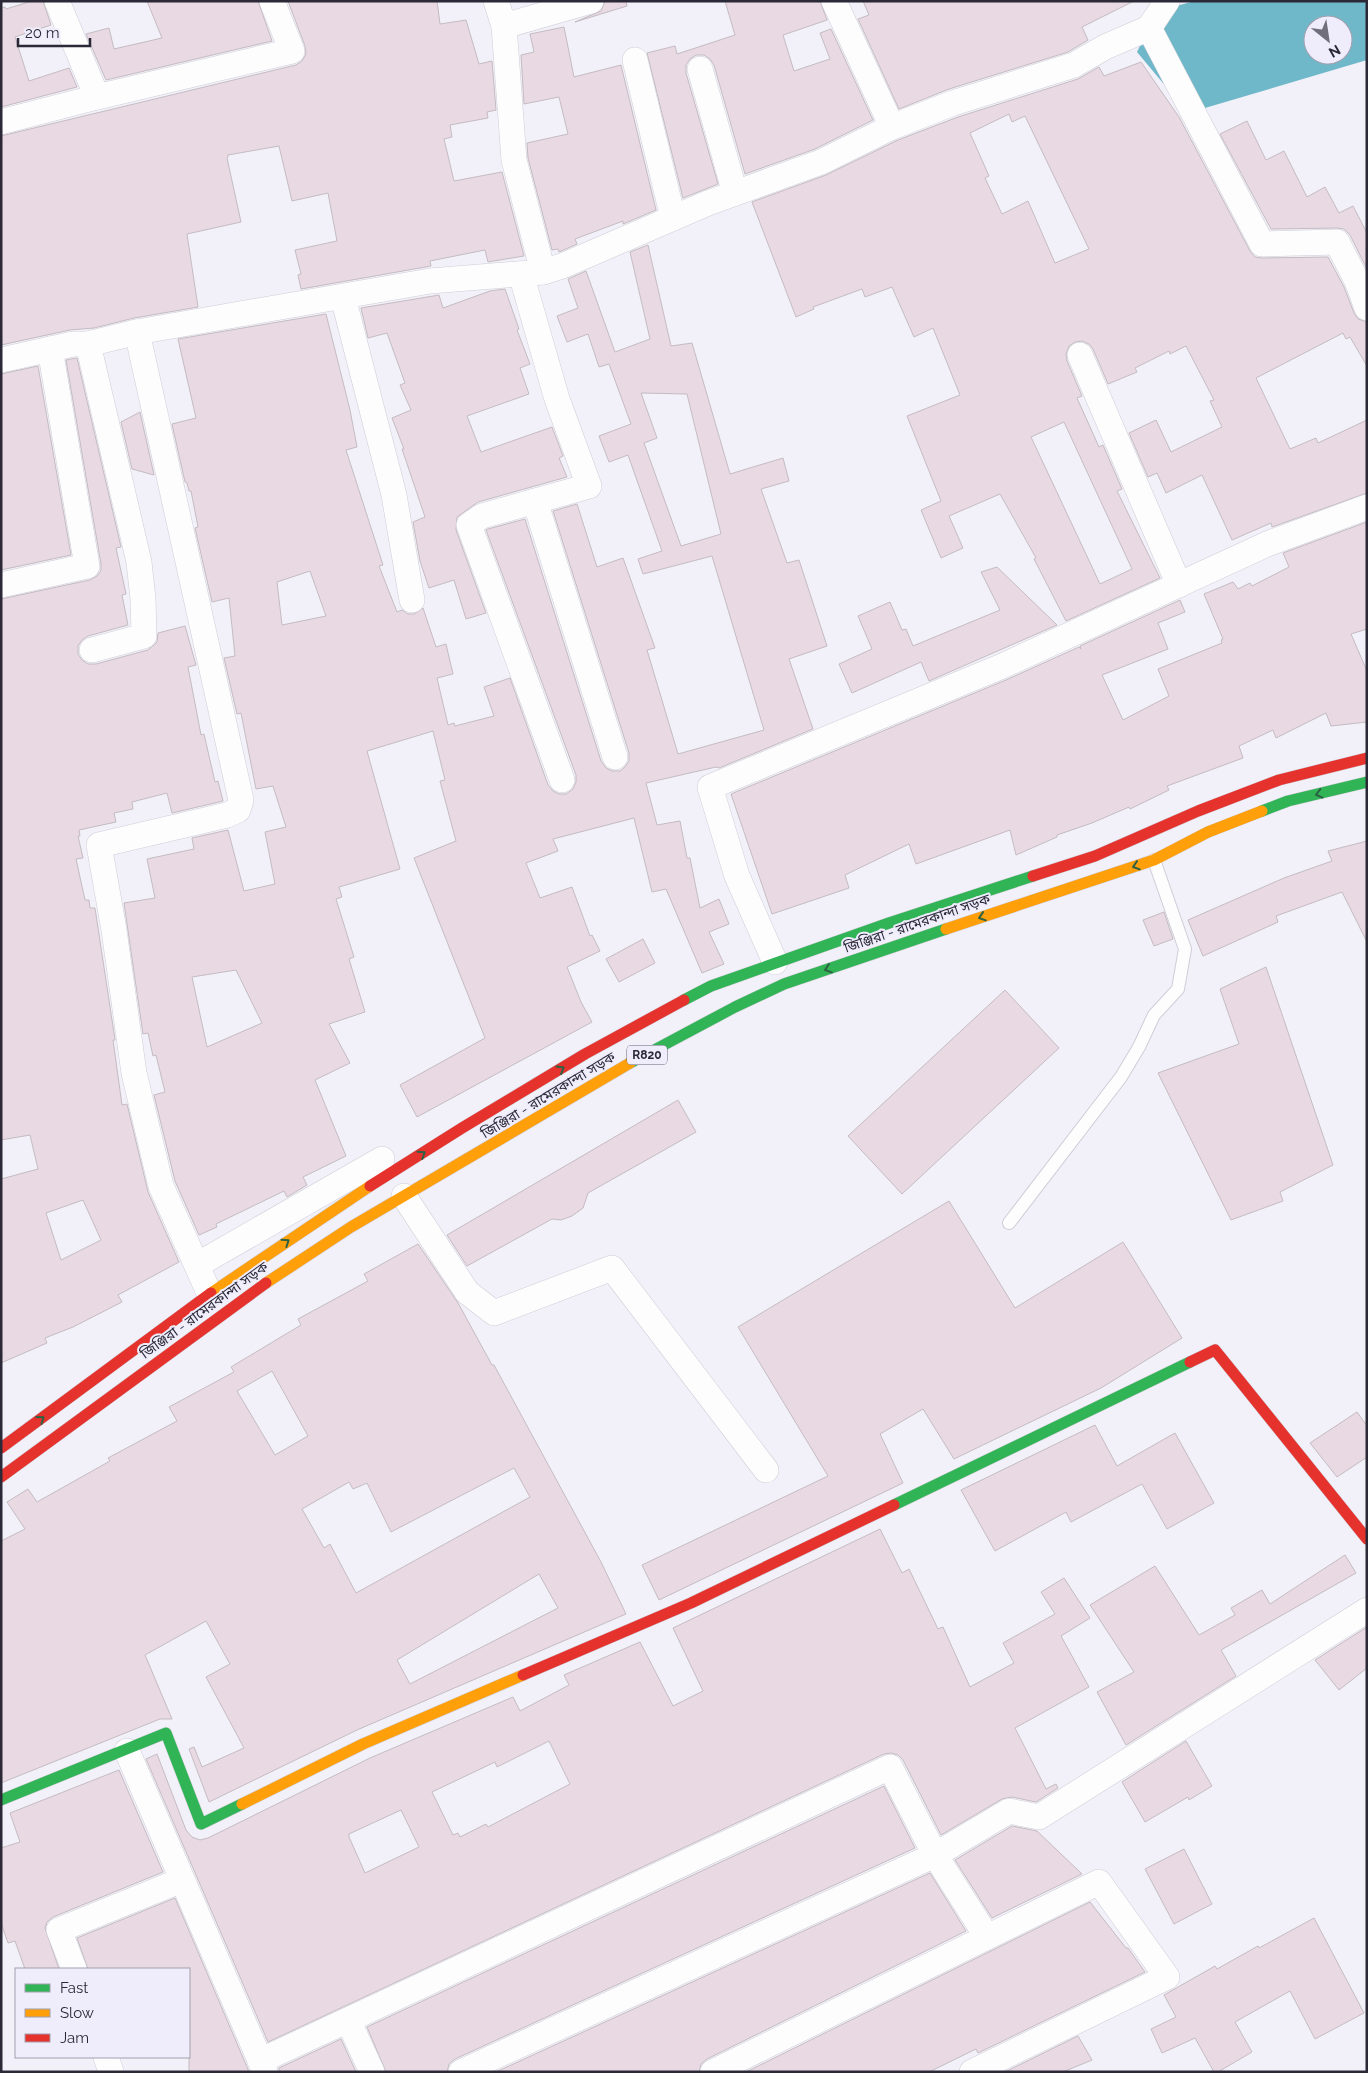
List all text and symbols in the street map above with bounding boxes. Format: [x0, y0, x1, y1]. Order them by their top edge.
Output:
scale bar [18, 15, 90, 47]
north arrow [1303, 15, 1353, 65]
text: 20 m [25, 24, 60, 42]
text: N [1326, 42, 1343, 61]
one-way arrow [1315, 788, 1324, 799]
one-way arrow [1132, 860, 1141, 870]
street label: জিঞ্জিরা - রামেরকান্দা সড়ক [841, 890, 993, 956]
one-way arrow [978, 911, 987, 921]
one-way arrow [824, 963, 833, 973]
road number: R820 [627, 1046, 667, 1064]
street label: জিঞ্জিরা - রামেরকান্দা সড়ক [477, 1048, 619, 1142]
one-way arrow [555, 1065, 564, 1075]
one-way arrow [416, 1150, 425, 1160]
one-way arrow [281, 1239, 290, 1249]
street label: জিঞ্জিরা - রামেরকান্দা সড়ক [136, 1258, 271, 1362]
one-way arrow [35, 1416, 44, 1426]
legend [15, 1968, 190, 2058]
text: Fast [60, 1979, 88, 1997]
text: Slow [60, 2004, 94, 2022]
text: Jam [60, 2029, 89, 2047]

